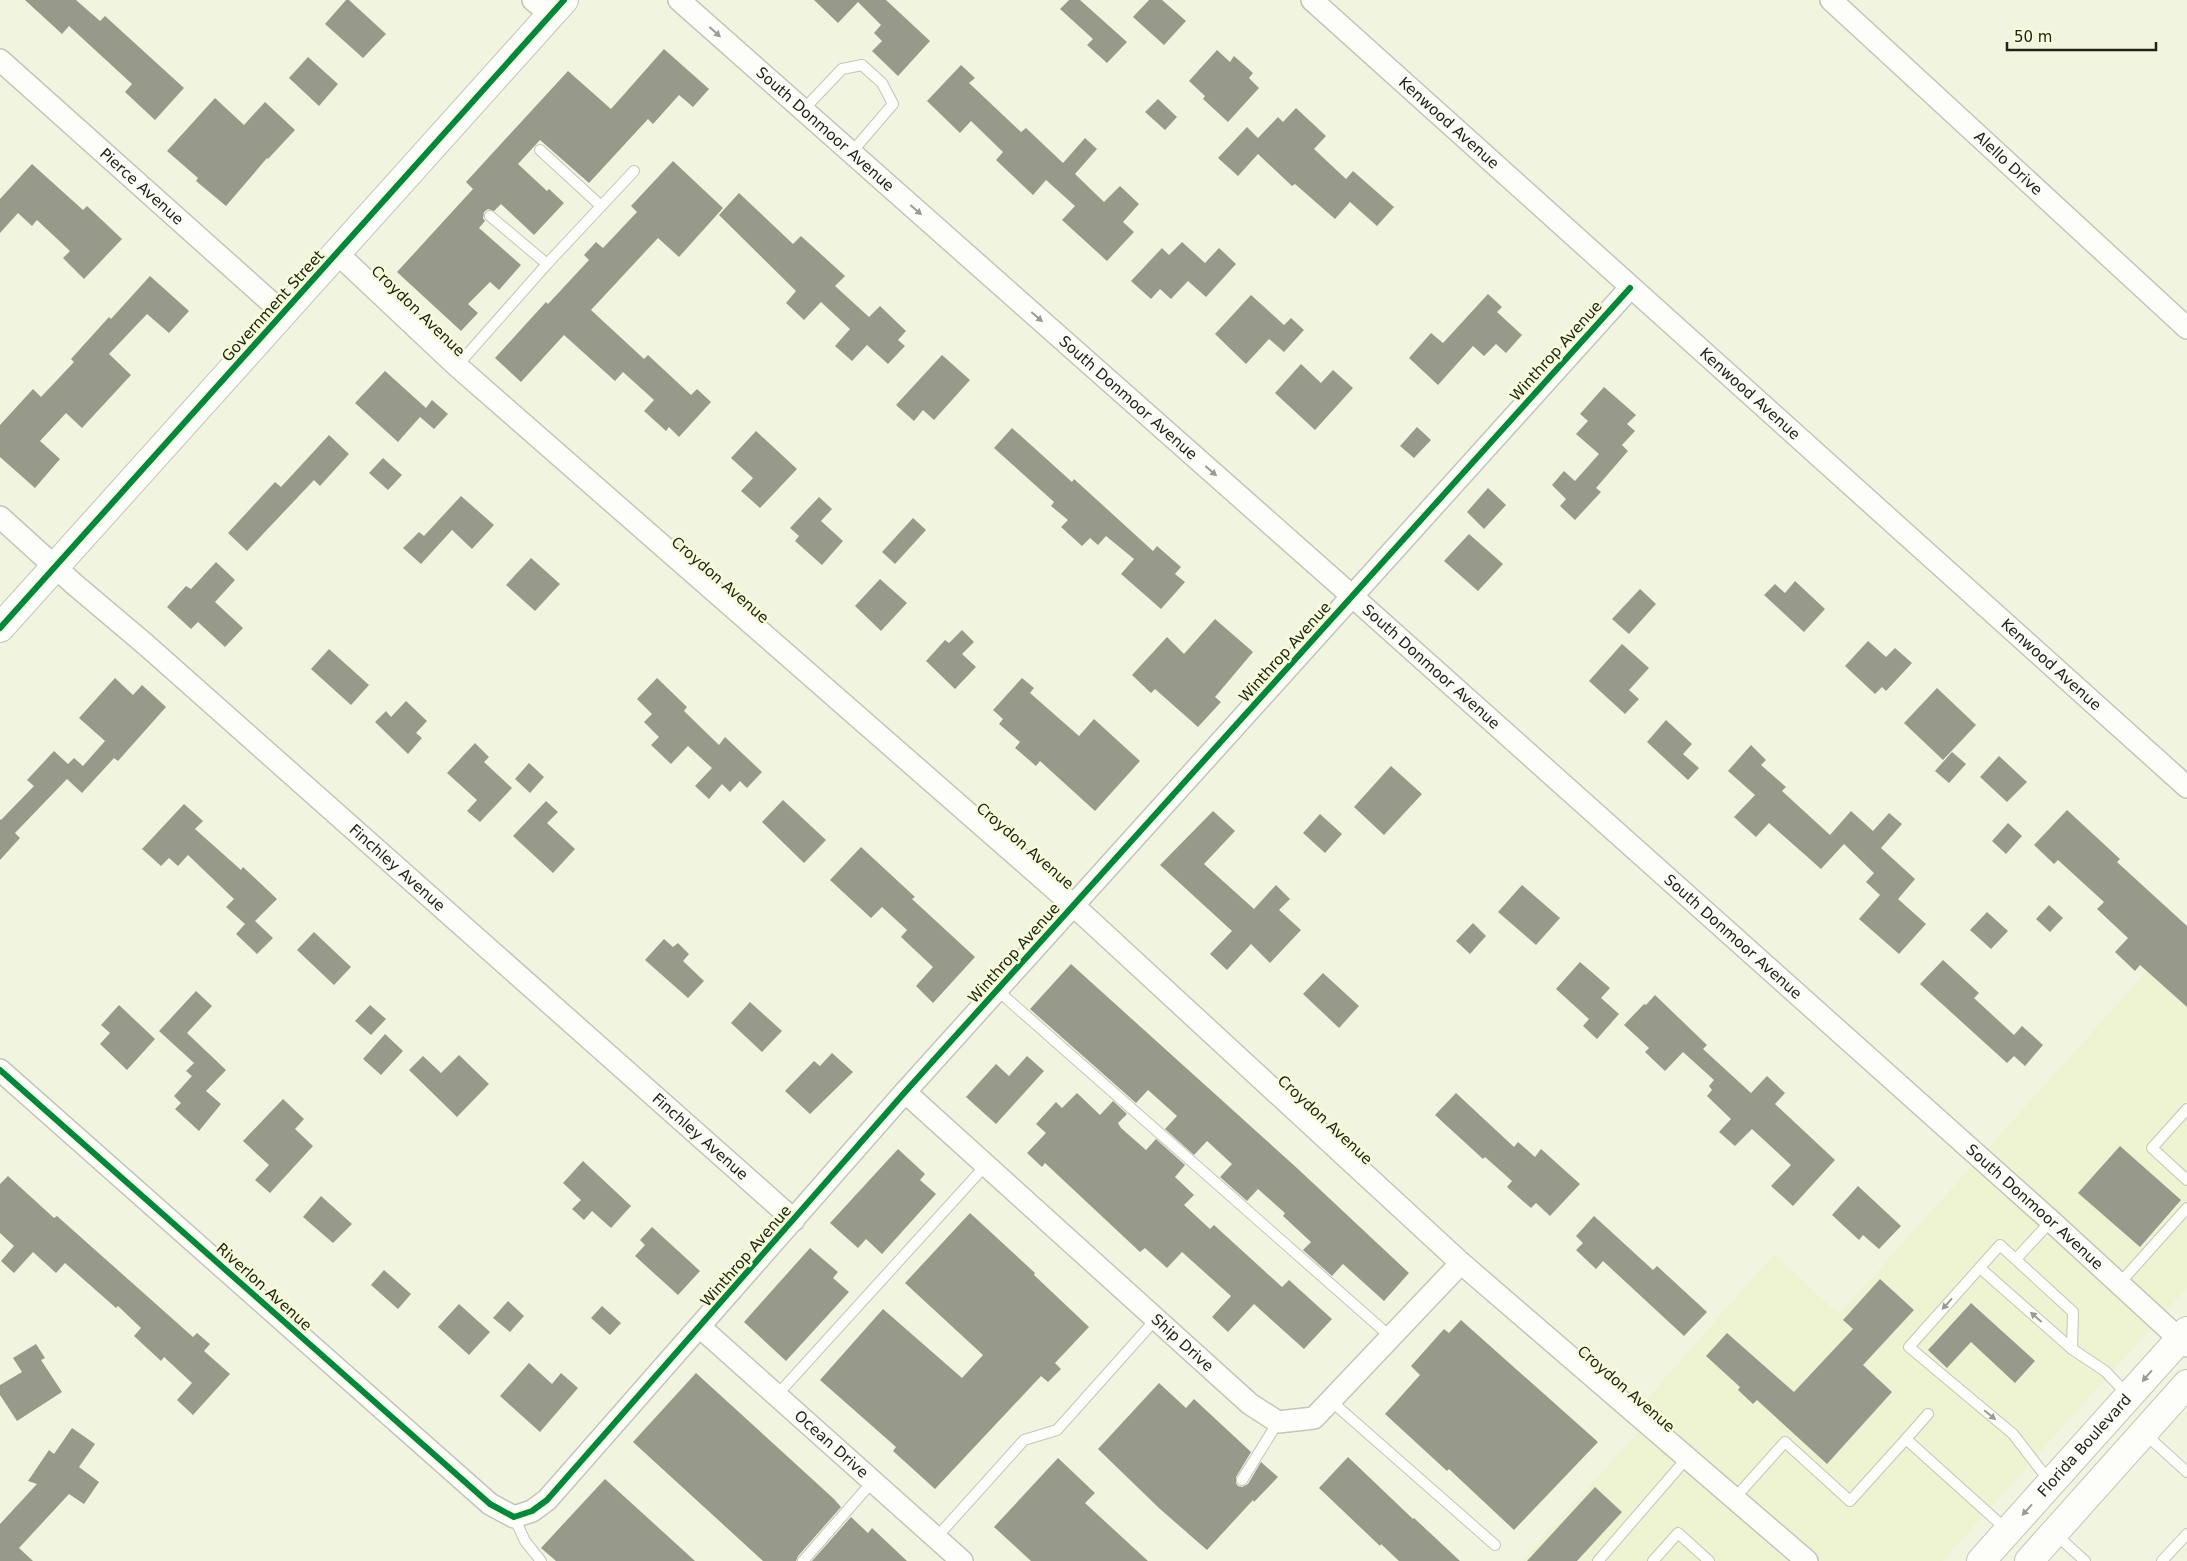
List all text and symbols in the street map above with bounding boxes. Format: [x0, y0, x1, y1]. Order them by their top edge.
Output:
scale bar [2007, 20, 2156, 52]
one-way arrow [709, 27, 722, 38]
text: 50 m [2014, 28, 2052, 46]
street label: South Donmoor Avenue [752, 63, 898, 195]
street label: Kenwood Avenue [1395, 73, 1503, 173]
street label: Alello Drive [1971, 128, 2046, 199]
street label: Pierce Avenue [96, 145, 187, 229]
one-way arrow [909, 204, 922, 215]
street label: Government Street [218, 246, 328, 365]
street label: Croydon Avenue [367, 262, 469, 360]
street label: Winthrop Avenue [1506, 297, 1606, 405]
one-way arrow [1031, 311, 1043, 323]
street label: South Donmoor Avenue [1055, 332, 1201, 464]
street label: Kenwood Avenue [1696, 344, 1804, 444]
one-way arrow [1205, 465, 1217, 477]
street label: Croydon Avenue [668, 533, 772, 627]
street label: Winthrop Avenue [1235, 598, 1335, 706]
street label: South Donmoor Avenue [1359, 601, 1504, 733]
street label: Kenwood Avenue [1997, 615, 2105, 714]
street label: Croydon Avenue [973, 799, 1077, 893]
street label: Finchley Avenue [346, 821, 449, 915]
street label: South Donmoor Avenue [1660, 870, 1805, 1003]
street label: Winthrop Avenue [964, 899, 1064, 1007]
street label: Croydon Avenue [1274, 1071, 1376, 1169]
street label: Finchley Avenue [649, 1090, 752, 1184]
street label: South Donmoor Avenue [1962, 1140, 2107, 1273]
street label: Winthrop Avenue [697, 1202, 795, 1310]
street label: Riverlon Avenue [213, 1239, 315, 1335]
one-way arrow [1941, 1298, 1953, 1310]
street label: Ship Drive [1148, 1310, 1217, 1376]
one-way arrow [2030, 1311, 2042, 1323]
street label: Croydon Avenue [1574, 1342, 1678, 1436]
one-way arrow [2141, 1369, 2153, 1381]
street label: Florida Boulevard [2034, 1390, 2135, 1501]
street label: Ocean Drive [791, 1407, 872, 1482]
one-way arrow [1983, 1409, 1996, 1420]
one-way arrow [2021, 1503, 2033, 1515]

